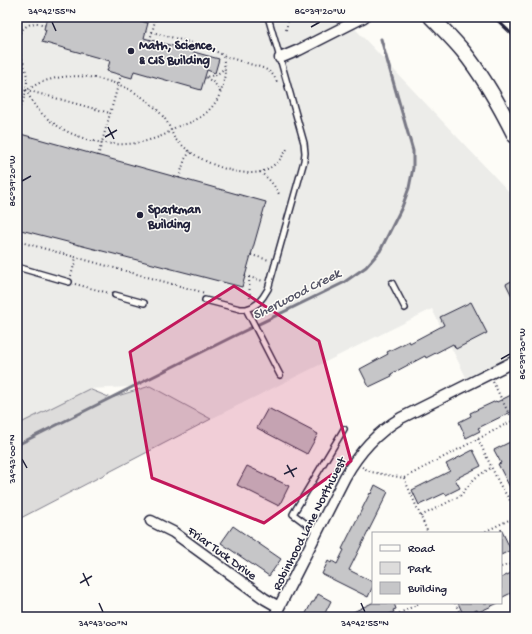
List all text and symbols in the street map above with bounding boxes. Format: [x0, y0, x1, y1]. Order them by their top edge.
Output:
text: 34°42'55"N [27, 6, 76, 18]
text: 86°39'20"W [294, 6, 346, 18]
place label: Math, Science, & CIS Building [139, 39, 216, 69]
marker: Math, Science, & CIS Building [126, 46, 136, 56]
text: 86°39'20"W [7, 155, 19, 207]
place label: Sparkman Building [147, 203, 201, 233]
marker: Sparkman Building [135, 210, 145, 220]
water label: Sherwood Creek [250, 265, 345, 325]
text: 86°39'30"W [517, 328, 529, 380]
text: 34°43'00"N [7, 434, 19, 484]
street label: Robinhood Lane Northwest [270, 454, 351, 593]
street label: Friar Tuck Drive [183, 523, 259, 584]
legend [372, 532, 502, 604]
text: Road [408, 543, 435, 557]
text: Park [407, 563, 433, 577]
text: Building [407, 583, 447, 597]
text: 34°43'00"N [78, 618, 128, 630]
text: 34°42'55"N [340, 618, 389, 630]

